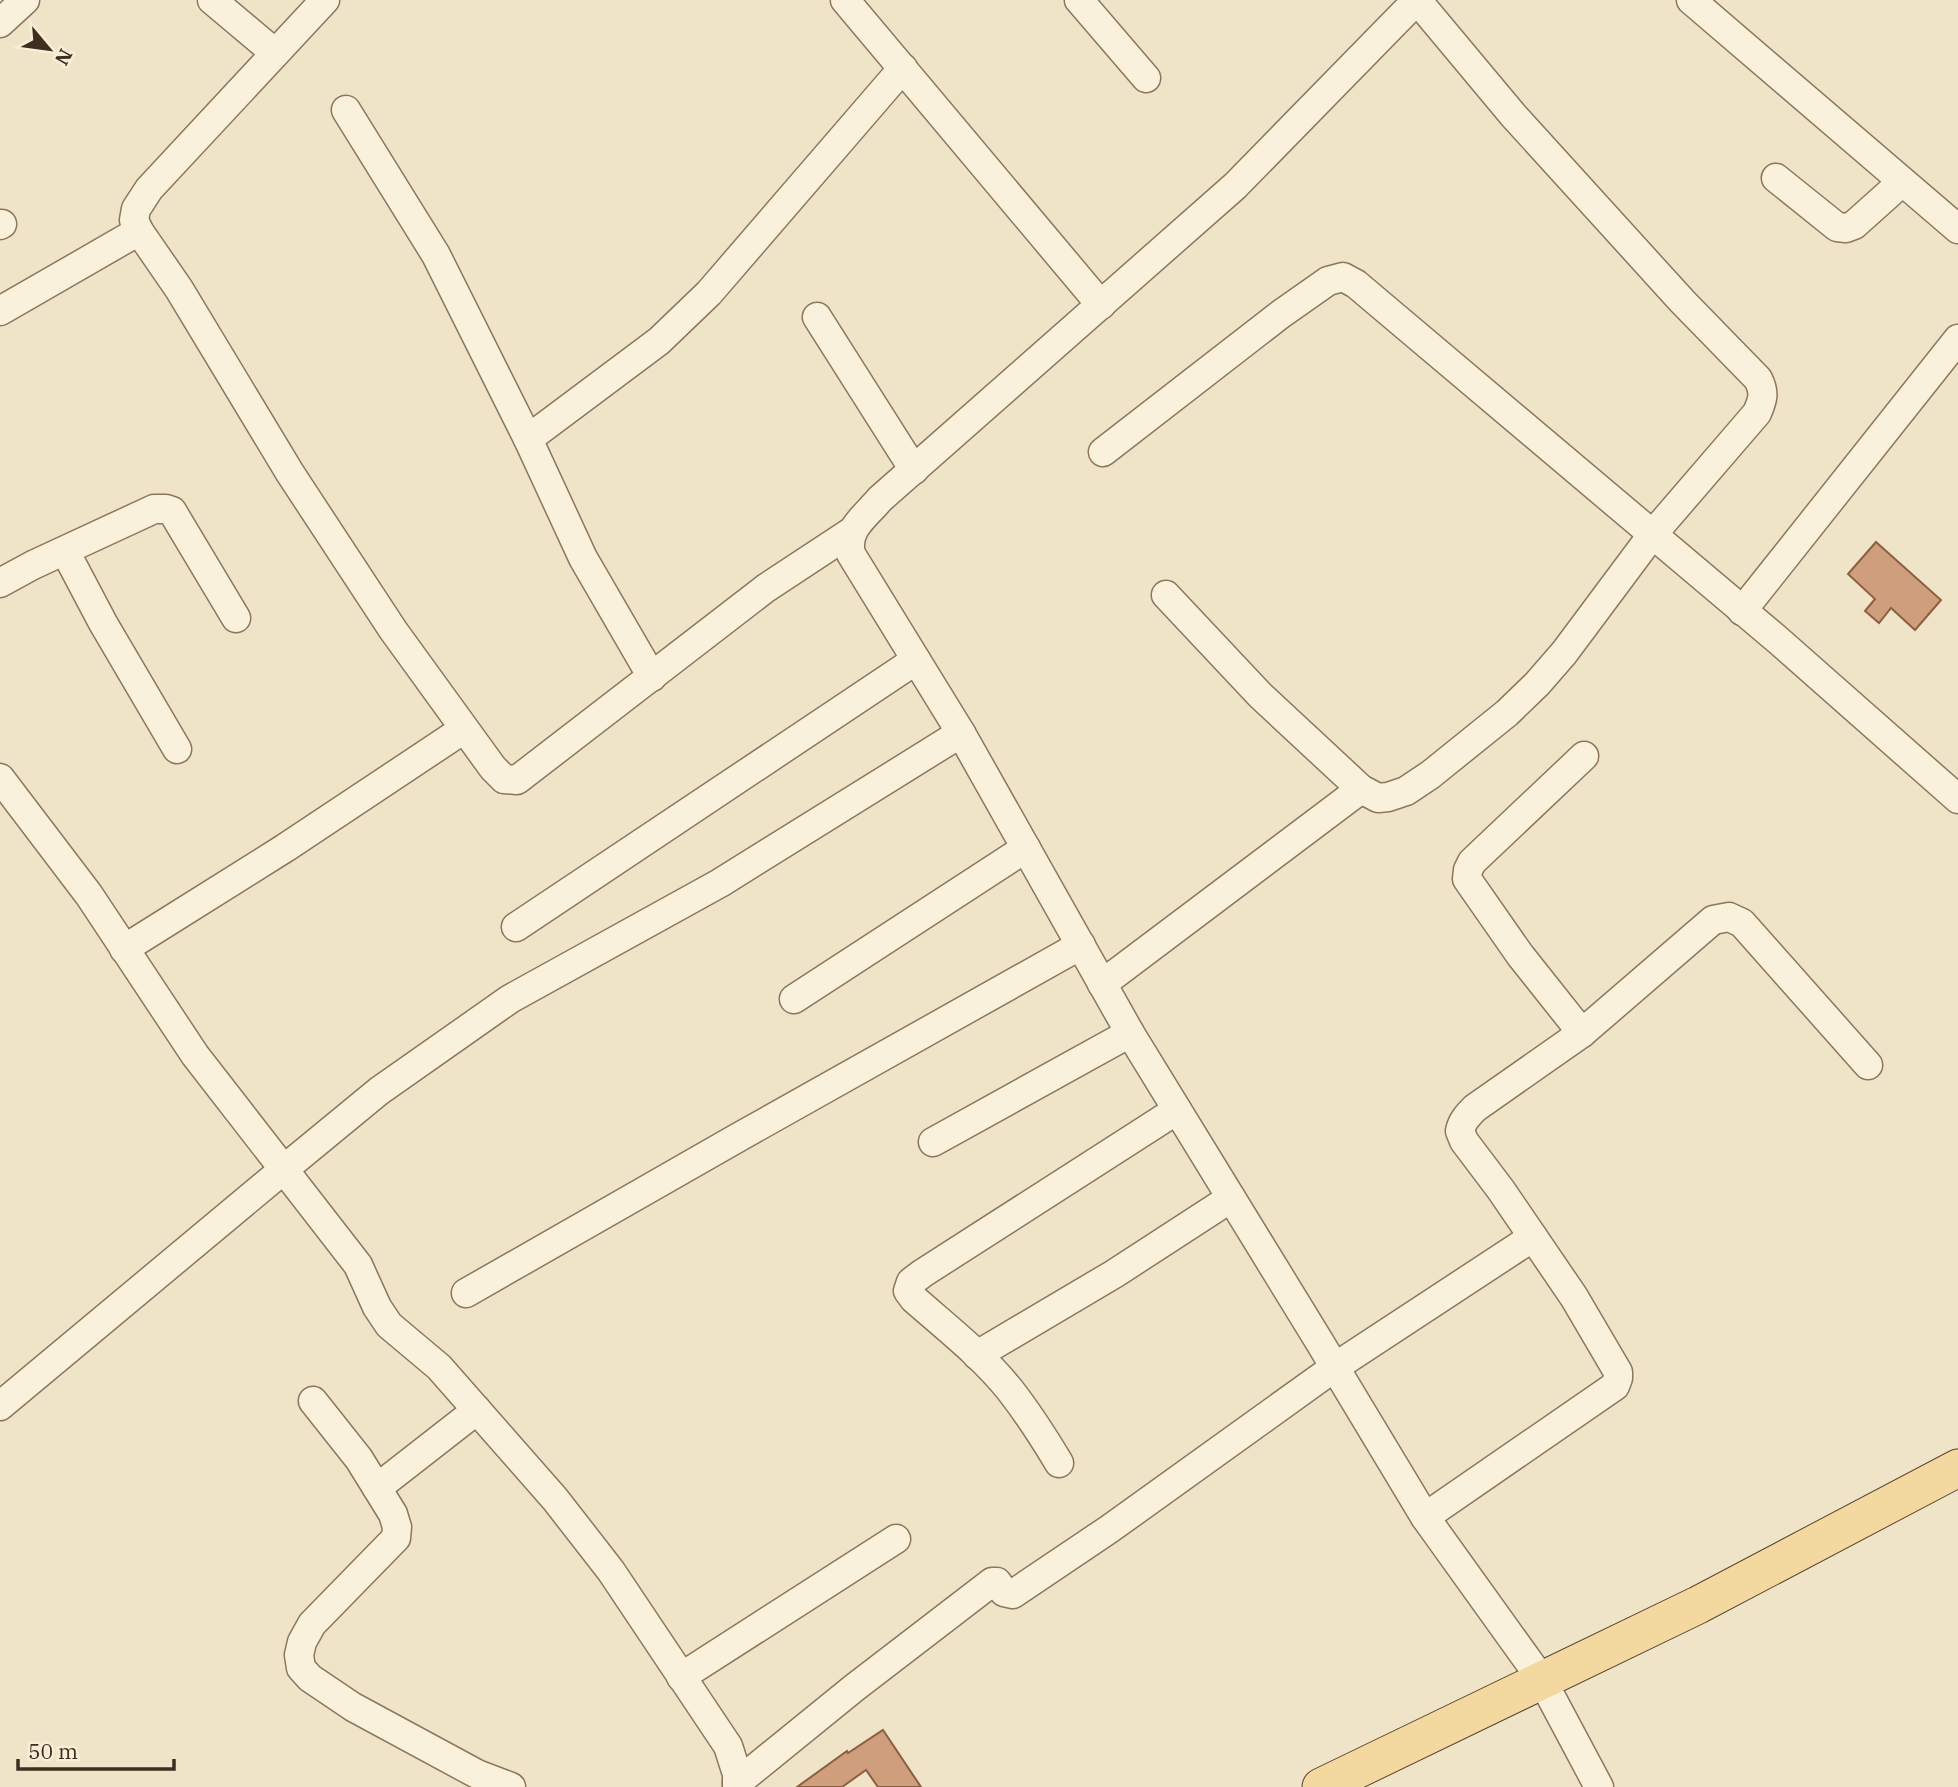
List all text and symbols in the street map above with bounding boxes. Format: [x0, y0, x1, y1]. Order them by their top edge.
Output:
north arrow [14, 14, 84, 84]
text: N [50, 45, 78, 70]
scale bar [18, 1728, 173, 1772]
text: 50 m [28, 1737, 78, 1765]

